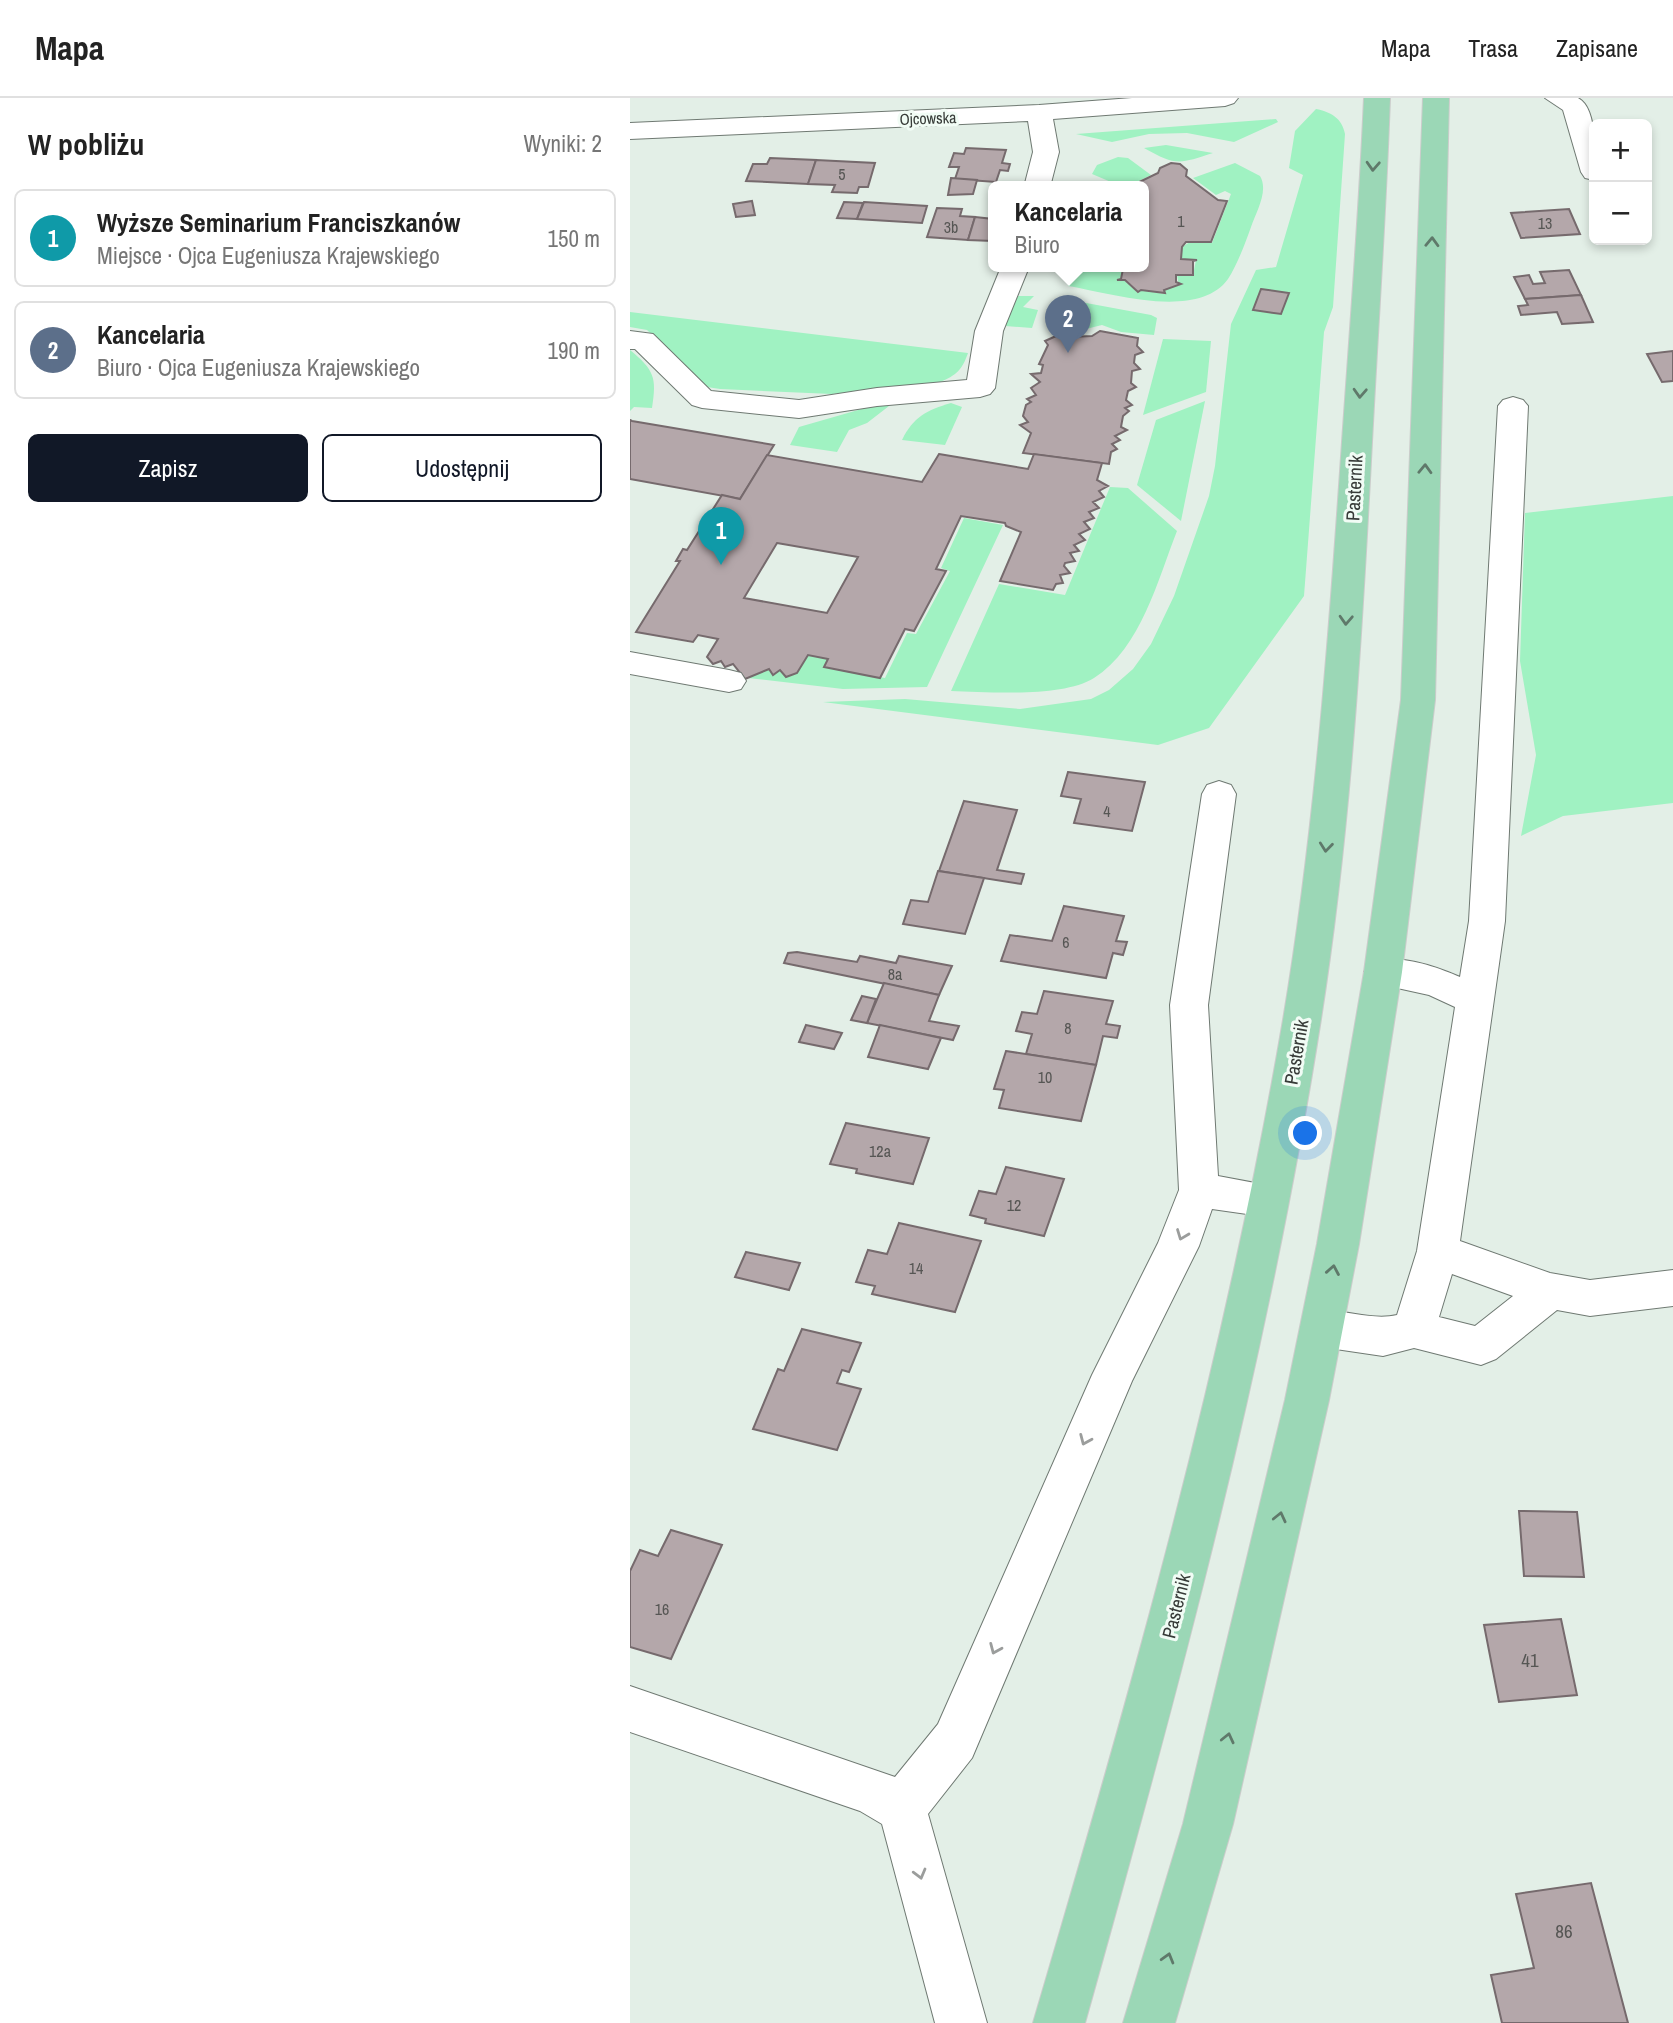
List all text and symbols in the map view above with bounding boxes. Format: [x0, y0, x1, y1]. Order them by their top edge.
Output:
text: Mapa [35, 26, 104, 70]
text: Mapa [1381, 32, 1430, 64]
text: Trasa [1468, 32, 1518, 64]
text: Zapisane [1556, 32, 1638, 64]
street label: Ojcowska [899, 106, 957, 130]
map controls [1589, 119, 1652, 245]
button: + [1589, 119, 1652, 182]
text: W pobliżu [28, 124, 144, 164]
text: Wyniki: 2 [524, 128, 602, 159]
one-way arrow [1366, 161, 1381, 172]
house number: 5 [838, 163, 846, 185]
popup [988, 181, 1149, 272]
button: − [1589, 182, 1652, 245]
text: Kancelaria [1015, 194, 1122, 229]
text: Wyższe Seminarium Franciszkanów [97, 205, 460, 240]
house number: 1 [1177, 210, 1185, 232]
house number: 13 [1538, 212, 1552, 234]
house number: 3b [944, 216, 958, 238]
text: 1 [48, 223, 58, 254]
text: 150 m [548, 223, 600, 254]
text: Biuro [1015, 229, 1060, 260]
one-way arrow [1424, 236, 1440, 247]
text: Miejsce · Ojca Eugeniusza Krajewskiego [97, 240, 440, 271]
pin: 2 [1045, 295, 1091, 353]
text: Kancelaria [97, 317, 205, 352]
text: 2 [48, 335, 58, 366]
text: 190 m [548, 335, 600, 366]
text: Biuro · Ojca Eugeniusza Krajewskiego [97, 352, 420, 383]
one-way arrow [1353, 388, 1368, 399]
button: Zapisz [28, 434, 308, 502]
button: Udostępnij [322, 434, 602, 502]
street label: Pasternik [1339, 454, 1369, 522]
one-way arrow [1418, 464, 1433, 475]
pin: 1 [698, 507, 744, 565]
one-way arrow [1339, 615, 1354, 626]
house number: 4 [1103, 800, 1111, 822]
one-way arrow [1319, 841, 1334, 853]
house number: 6 [1062, 931, 1070, 953]
house number: 8a [888, 963, 903, 985]
house number: 8 [1064, 1017, 1072, 1039]
street label: Pasternik [1277, 1017, 1315, 1087]
house number: 10 [1038, 1066, 1052, 1088]
your location [1288, 1116, 1322, 1150]
house number: 12a [869, 1140, 892, 1162]
house number: 12 [1007, 1194, 1021, 1216]
one-way arrow [1177, 1228, 1191, 1240]
house number: 14 [909, 1257, 923, 1279]
one-way arrow [1325, 1264, 1340, 1276]
one-way arrow [1079, 1433, 1093, 1446]
one-way arrow [1272, 1511, 1286, 1523]
street label: Pasternik [1155, 1571, 1197, 1641]
house number: 16 [655, 1598, 669, 1620]
one-way arrow [989, 1642, 1003, 1655]
house number: 41 [1521, 1647, 1539, 1673]
one-way arrow [1220, 1732, 1234, 1744]
one-way arrow [912, 1868, 926, 1880]
house number: 86 [1555, 1918, 1573, 1944]
one-way arrow [1160, 1952, 1175, 1964]

